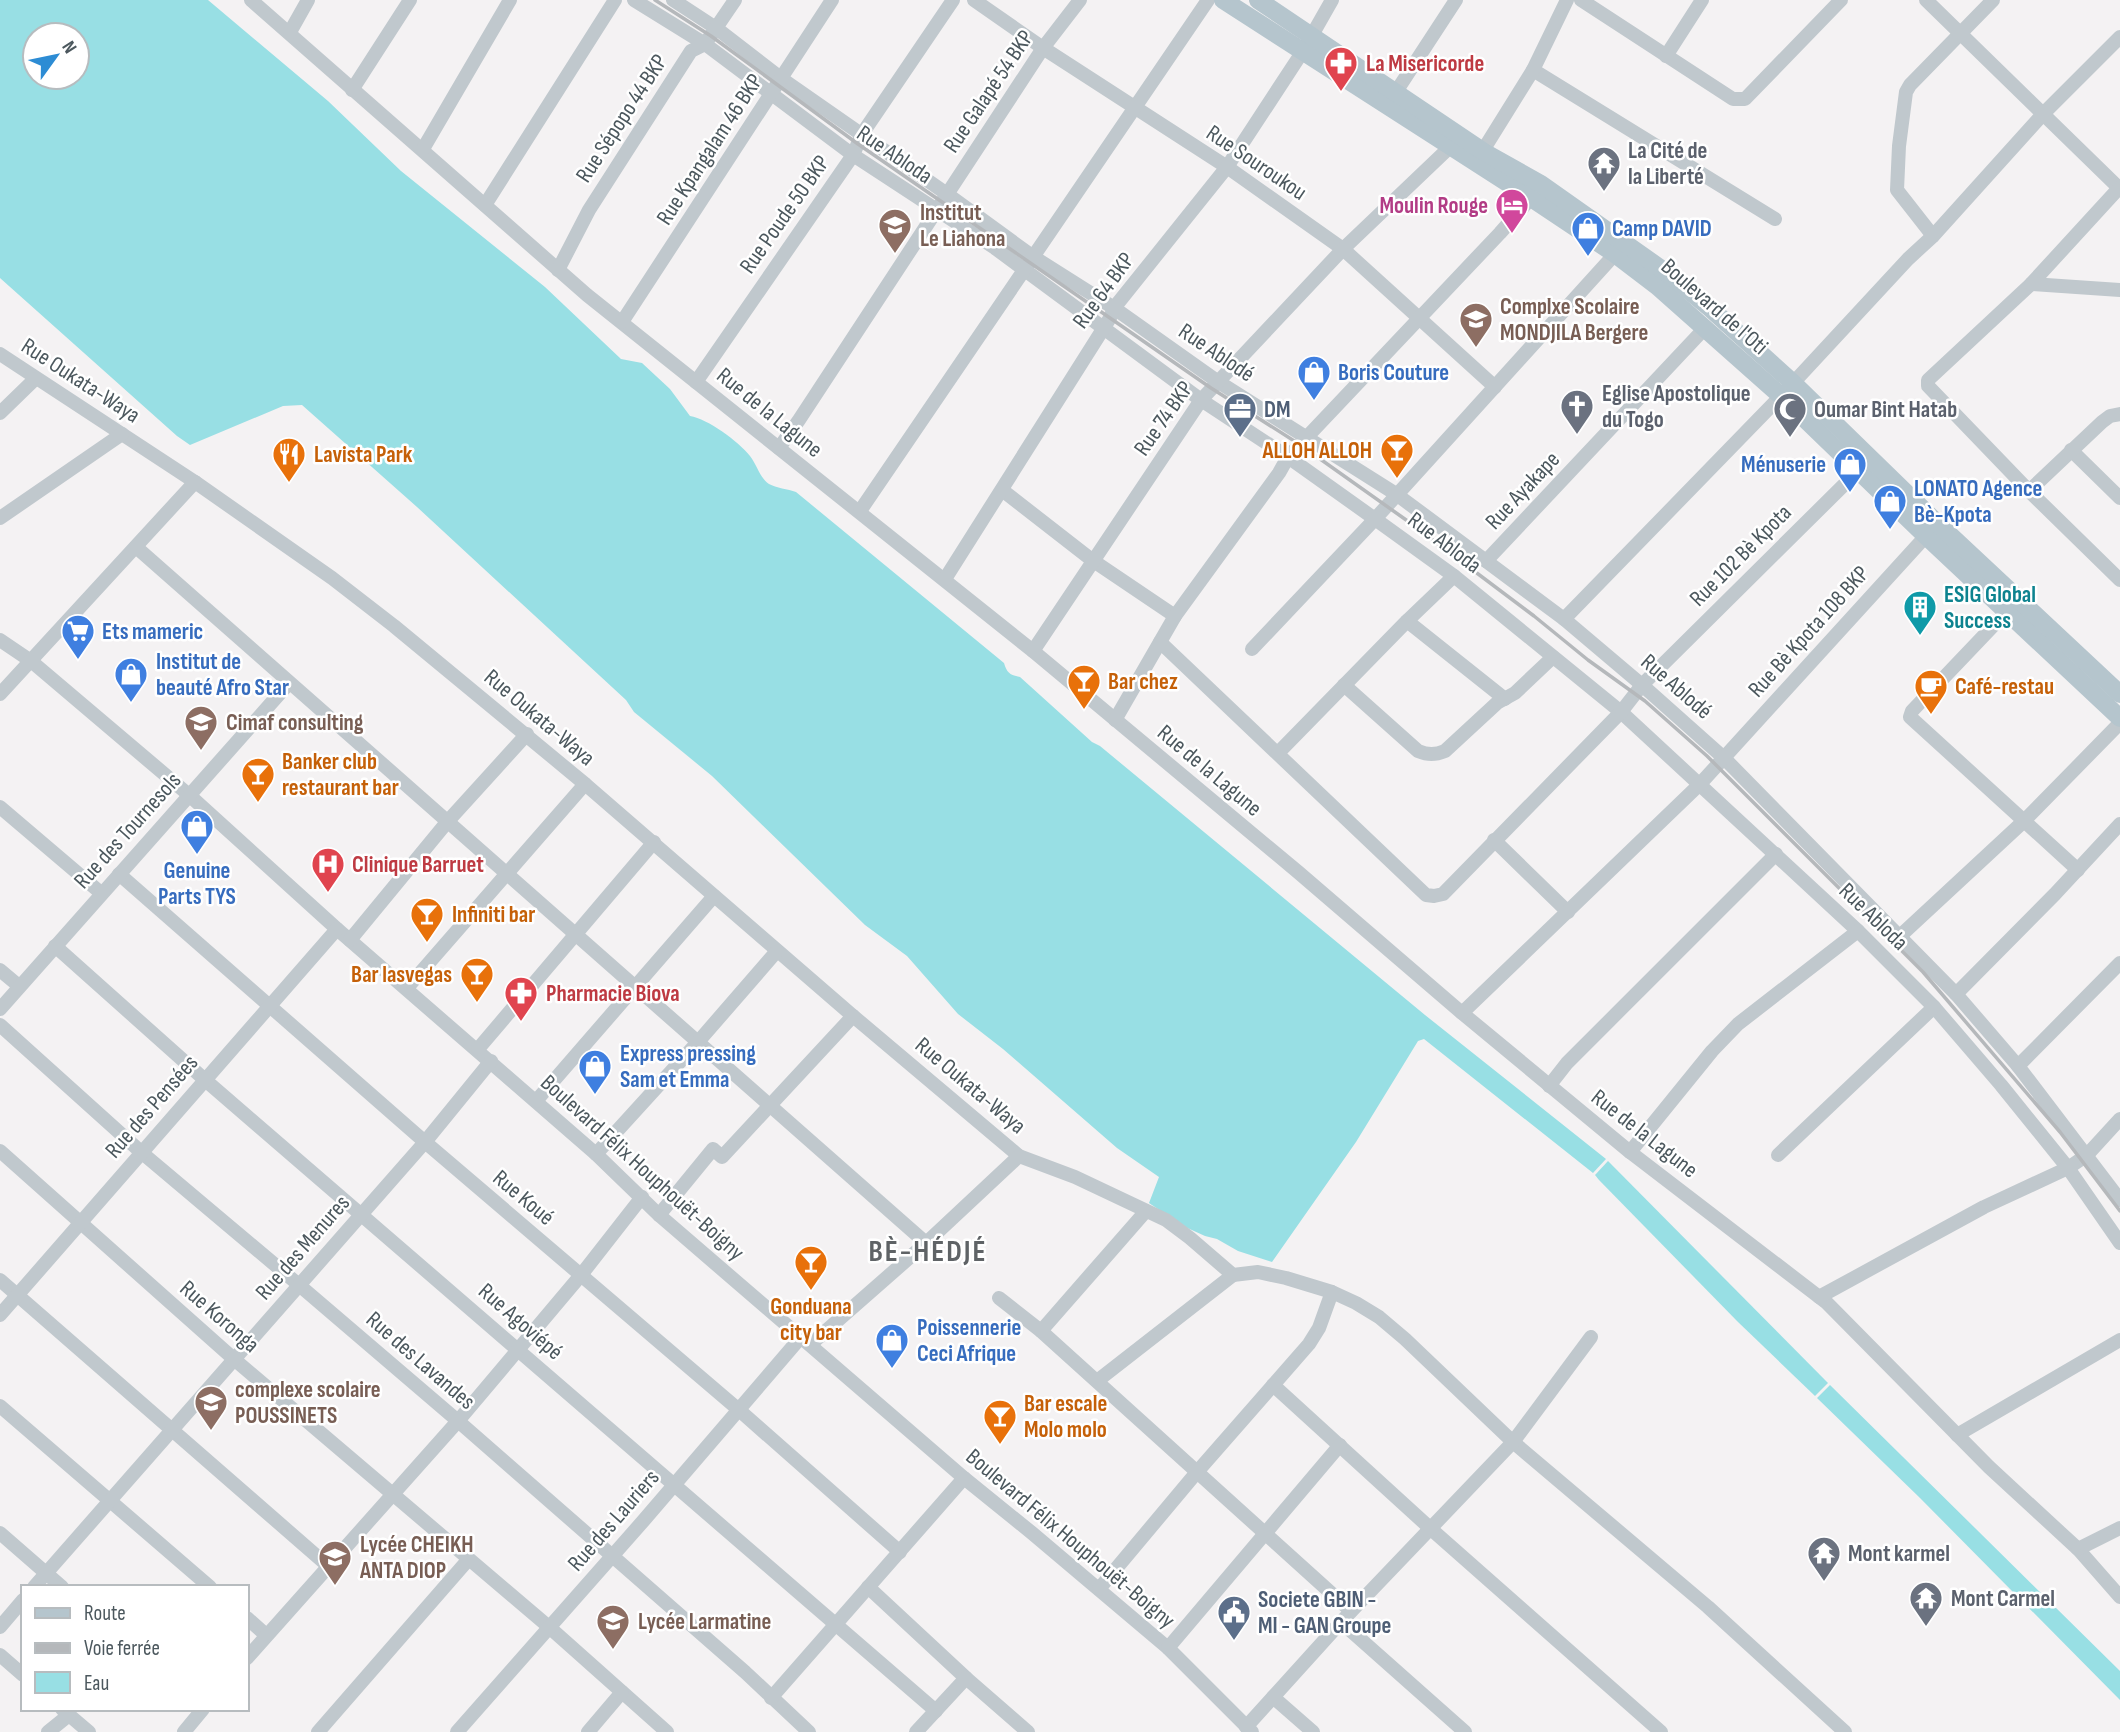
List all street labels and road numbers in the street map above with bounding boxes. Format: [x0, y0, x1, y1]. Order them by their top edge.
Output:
street label: Rue Galapé 54 BKP [938, 25, 1040, 158]
street label: Rue Sépopo 44 BKP [570, 49, 674, 188]
street label: Rue Kpangalam 46 BKP [651, 69, 769, 230]
street label: Rue Abloda [851, 119, 938, 190]
street label: Rue Souroukou [1201, 119, 1312, 207]
street label: Rue Poude 50 BKP [734, 150, 836, 279]
street label: Rue 64 BKP [1067, 247, 1141, 334]
street label: Boulevard de l'Oti [1655, 253, 1774, 361]
street label: Rue Ablodé [1173, 317, 1260, 388]
street label: Rue Oukata-Waya [16, 332, 145, 430]
street label: Rue de la Lagune [711, 362, 828, 464]
street label: Rue 74 BKP [1128, 376, 1200, 461]
street label: Rue Ayakape [1480, 446, 1566, 536]
street label: Rue 102 Bè Kpota [1684, 499, 1798, 613]
street label: Rue Abloda [1402, 506, 1487, 580]
street label: Rue Bè Kpota 108 BKP [1742, 560, 1875, 703]
street label: Rue Ablodé [1635, 648, 1718, 725]
street label: Rue Oukata-Waya [478, 663, 600, 772]
street label: Rue de la Lagune [1151, 719, 1267, 823]
street label: Rue des Tournesols [68, 767, 187, 895]
street label: Rue Abloda [1833, 877, 1914, 956]
street label: Rue Oukata-Waya [909, 1031, 1031, 1140]
street label: Rue des Pensées [99, 1049, 204, 1164]
street label: Boulevard Félix Houphouët-Boigny [535, 1069, 750, 1267]
street label: Rue de la Lagune [1585, 1083, 1703, 1184]
street label: Rue Koué [487, 1164, 560, 1231]
street label: Rue des Menures [250, 1189, 356, 1306]
street label: Rue Koronga [174, 1275, 265, 1359]
street label: Rue Agoviépé [472, 1277, 568, 1366]
street label: Rue des Lavandes [360, 1306, 481, 1416]
street label: Boulevard Félix Houphouët-Boigny [960, 1443, 1181, 1635]
street label: Rue des Lauriers [562, 1464, 665, 1577]

